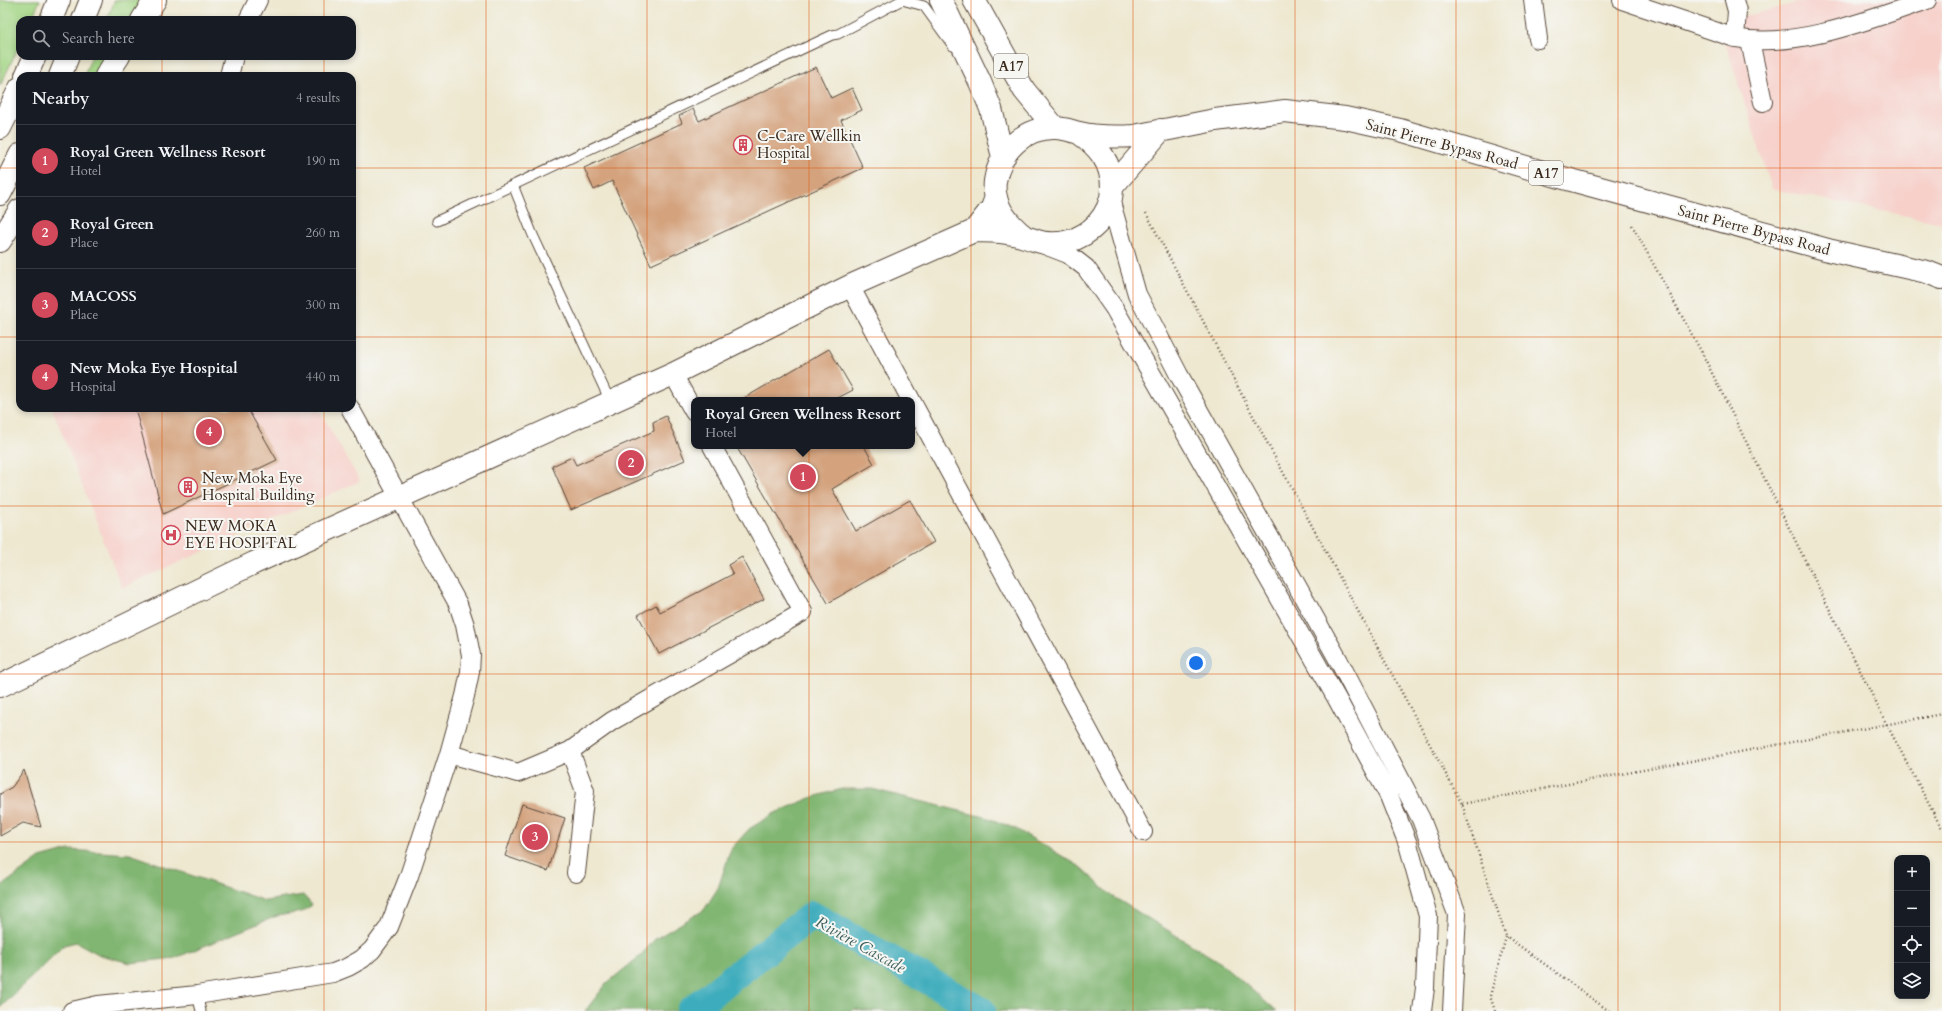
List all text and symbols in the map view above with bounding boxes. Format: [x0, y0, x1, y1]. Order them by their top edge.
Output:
search box [16, 16, 356, 60]
icon: search [30, 27, 52, 49]
text: Search here [62, 28, 135, 48]
road number: A17 [994, 54, 1028, 78]
text: Nearby [32, 87, 89, 110]
text: 4 results [296, 89, 340, 107]
street label: Saint Pierre Bypass Road [1364, 114, 1520, 174]
place label: C-Care Wellkin Hospital [757, 126, 862, 163]
building icon: C-Care Wellkin Hospital [732, 134, 754, 156]
text: Royal Green Wellness Resort [70, 142, 265, 162]
text: 1 [42, 152, 48, 170]
text: 190 m [306, 152, 340, 170]
road number: A17 [1529, 161, 1563, 185]
text: Hotel [70, 162, 101, 180]
street label: Saint Pierre Bypass Road [1676, 200, 1832, 260]
text: Royal Green [70, 214, 154, 234]
text: 2 [42, 224, 48, 242]
text: 260 m [306, 224, 340, 242]
text: Place [70, 234, 98, 252]
text: MACOSS [70, 286, 137, 306]
text: 3 [42, 296, 48, 314]
text: 300 m [306, 296, 340, 314]
text: Place [70, 306, 98, 324]
text: New Moka Eye Hospital [70, 358, 238, 378]
text: 4 [42, 368, 48, 386]
text: 440 m [306, 368, 340, 386]
text: Hospital [70, 378, 116, 396]
popup [691, 397, 915, 449]
text: Royal Green Wellness Resort [705, 404, 901, 424]
pin: 4 [196, 417, 222, 447]
text: Hotel [705, 424, 736, 442]
pin: 2 [618, 448, 644, 478]
pin: 1 [790, 462, 816, 492]
place label: New Moka Eye Hospital Building [202, 468, 315, 505]
building icon: New Moka Eye Hospital Building [177, 476, 199, 498]
place label: NEW MOKA EYE HOSPITAL [185, 516, 297, 553]
hospital icon: NEW MOKA EYE HOSPITAL [160, 524, 182, 546]
your location [1186, 653, 1206, 673]
pin: 3 [522, 822, 548, 852]
map controls [1894, 855, 1930, 999]
button: + [1894, 855, 1930, 891]
button: − [1894, 891, 1930, 927]
water label: Rivière Cascade [812, 911, 910, 979]
button: locate [1894, 927, 1930, 963]
button: layers [1894, 963, 1930, 999]

